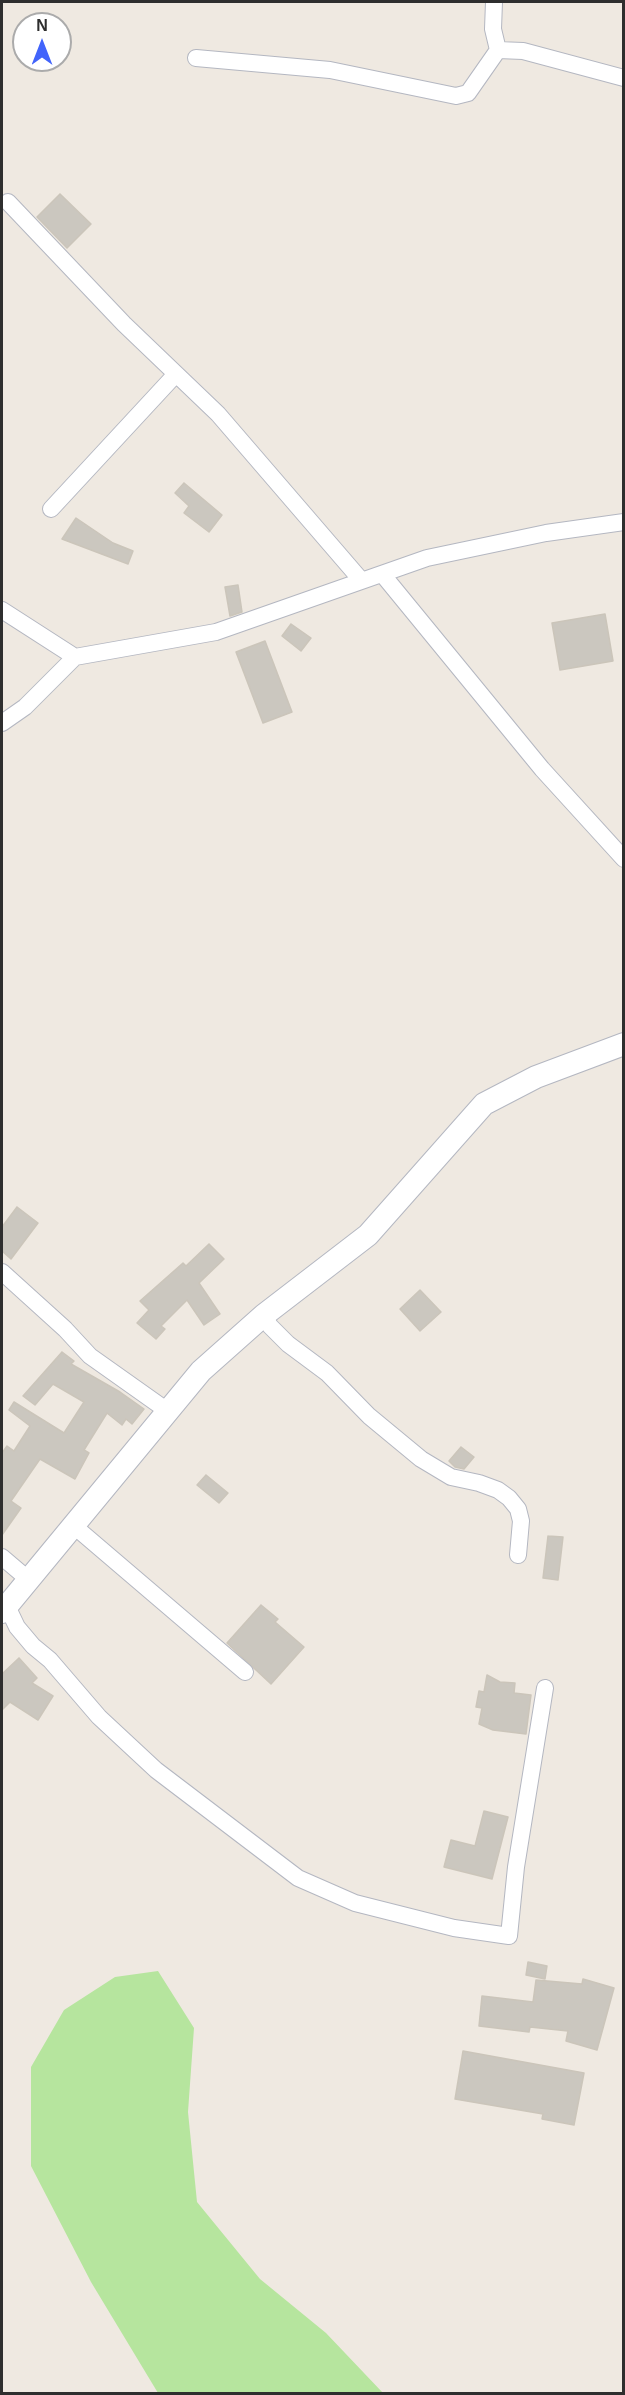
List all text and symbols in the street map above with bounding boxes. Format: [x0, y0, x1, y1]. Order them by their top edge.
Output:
north arrow [12, 12, 72, 72]
text: N [36, 17, 48, 34]

